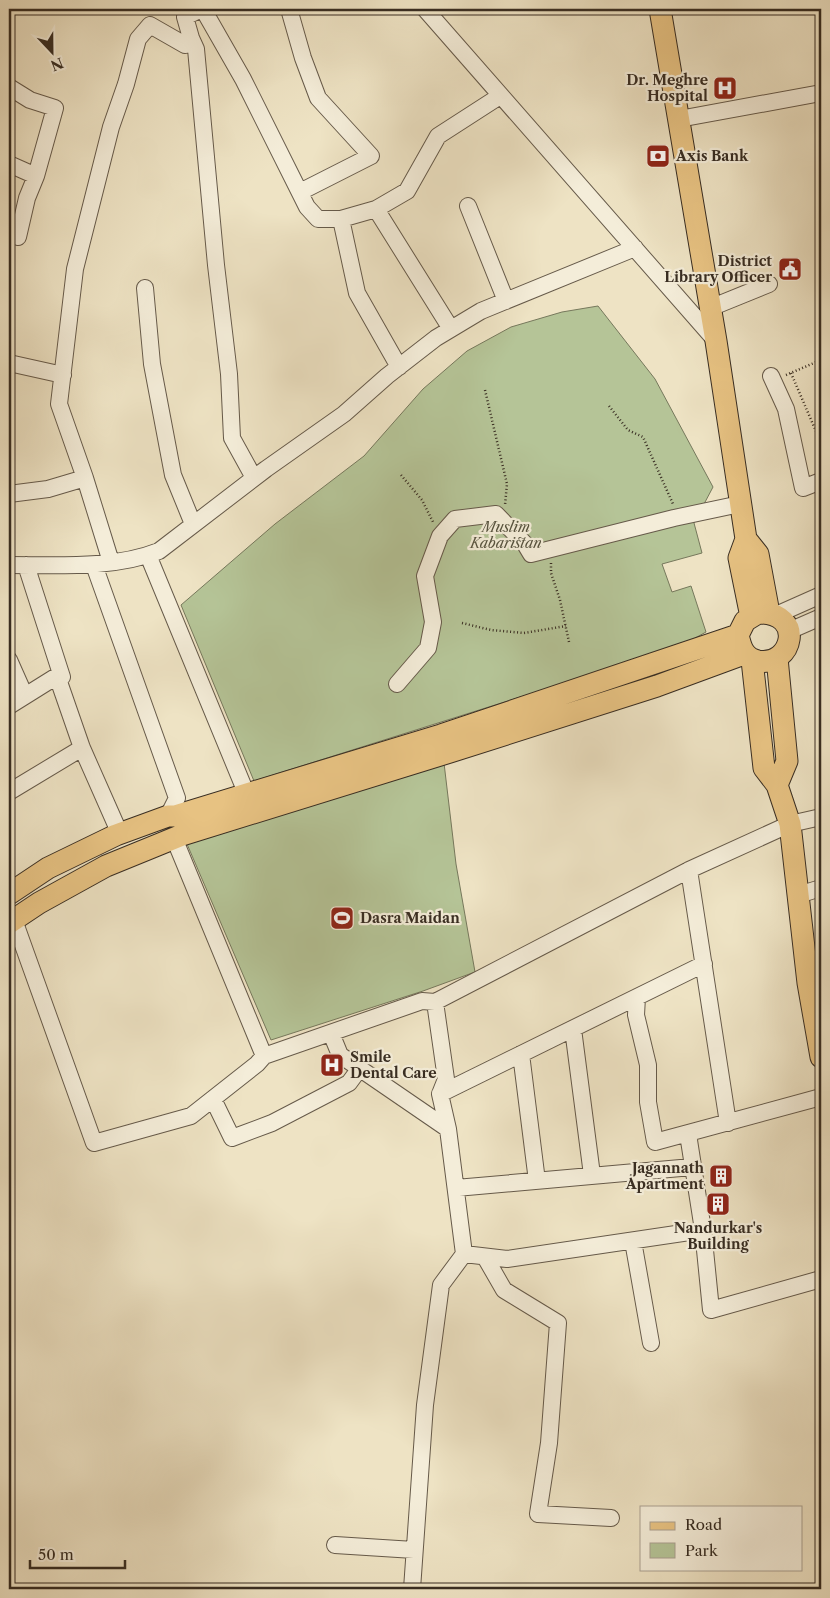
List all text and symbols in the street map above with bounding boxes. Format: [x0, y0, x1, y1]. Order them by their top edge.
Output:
north arrow [28, 28, 78, 78]
text: N [48, 53, 66, 75]
place label: Dr. Meghre Hospital [626, 71, 708, 105]
hospital icon: Dr. Meghre Hospital [712, 75, 738, 101]
bank icon: Axis Bank [645, 143, 671, 169]
place label: Axis Bank [675, 147, 749, 165]
place label: District Library Officer [664, 252, 772, 286]
public building icon: District Library Officer [777, 256, 803, 282]
park label: Muslim Kabaristan [469, 518, 542, 552]
sports icon: Dasra Maidan [329, 905, 355, 931]
place label: Dasra Maidan [360, 909, 460, 927]
place label: Smile Dental Care [350, 1048, 437, 1082]
hospital icon: Smile Dental Care [319, 1052, 345, 1078]
place label: Jagannath Apartment [625, 1159, 704, 1193]
building icon: Jagannath Apartment [708, 1163, 734, 1189]
building icon: Nandurkar's Building [705, 1191, 731, 1217]
place label: Nandurkar's Building [674, 1219, 762, 1253]
legend [640, 1506, 802, 1570]
text: Road [685, 1515, 722, 1534]
scale bar [30, 1538, 125, 1570]
text: Park [685, 1541, 719, 1560]
text: 50 m [38, 1545, 74, 1564]

